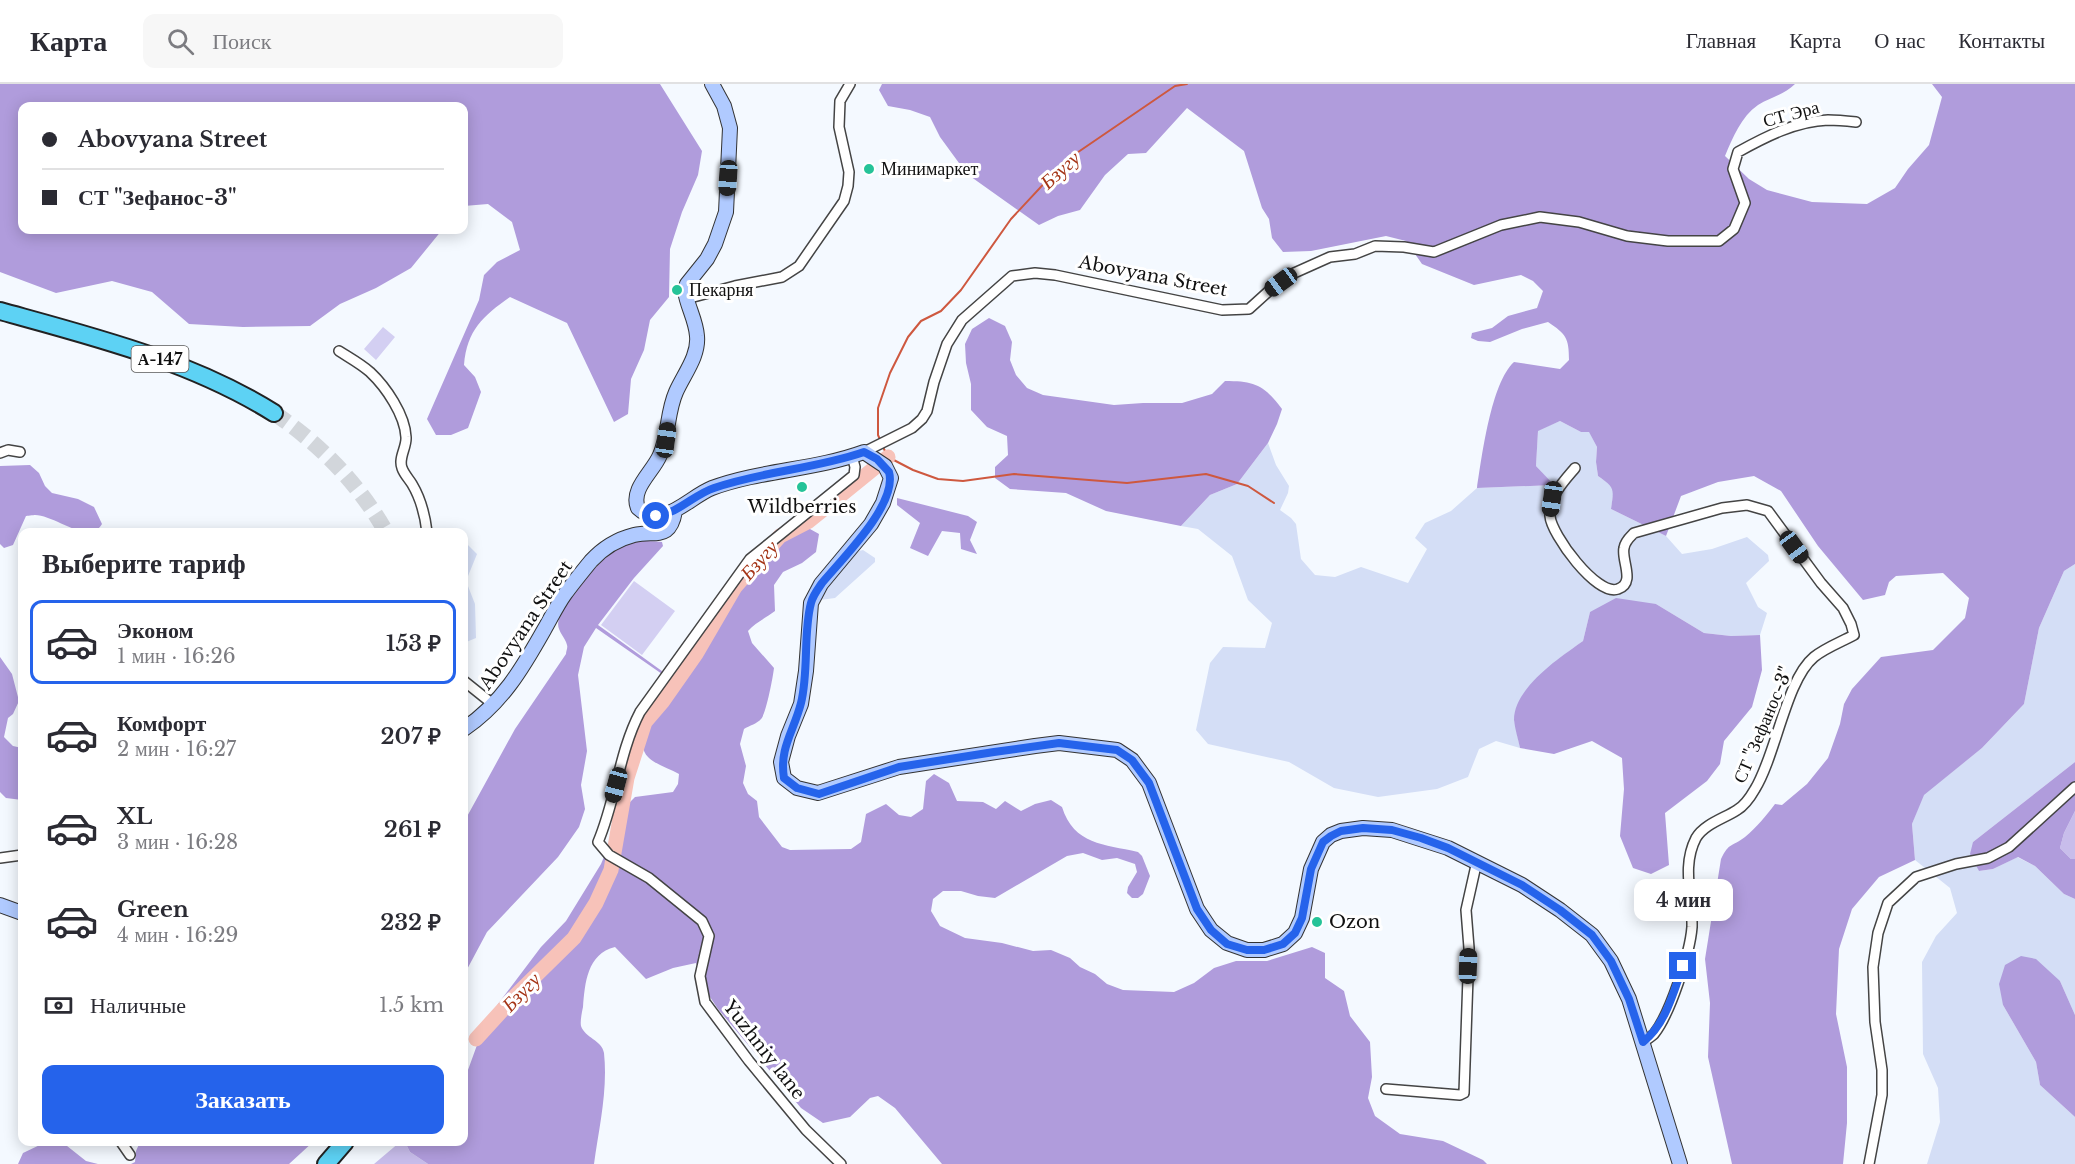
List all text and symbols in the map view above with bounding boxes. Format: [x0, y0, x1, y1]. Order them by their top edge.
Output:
search box [143, 14, 563, 68]
text: Карта [30, 24, 107, 59]
icon: search [164, 25, 197, 58]
text: Поиск [212, 28, 271, 55]
text: Главная [1686, 28, 1756, 54]
text: Карта [1789, 28, 1841, 54]
text: О нас [1874, 28, 1925, 54]
text: Контакты [1958, 28, 2045, 54]
street label: СТ Эра [1761, 96, 1821, 132]
text: Abovyana Street [78, 126, 267, 153]
water label: Бзугу [1034, 146, 1085, 195]
place label: Минимаркет [881, 158, 978, 180]
car [718, 159, 738, 197]
marker: Минимаркет [862, 162, 876, 176]
text: СТ "Зефанос-3" [78, 184, 237, 211]
street label: Abovyana Street [1076, 251, 1229, 301]
car [1261, 264, 1301, 300]
place label: Пекарня [689, 279, 753, 301]
marker: Пекарня [670, 283, 684, 297]
road number: А-147 [132, 346, 188, 372]
car [655, 421, 677, 459]
marker: Wildberries [795, 480, 809, 494]
car [1541, 480, 1563, 518]
place label: Wildberries [746, 496, 857, 518]
route start [642, 502, 669, 529]
car [1776, 527, 1812, 567]
water label: Бзугу [734, 535, 783, 586]
text: Выберите тариф [42, 547, 246, 580]
street label: Abovyana Street [474, 556, 577, 695]
icon: car [45, 615, 99, 669]
text: Эконом [117, 617, 194, 644]
text: 153 ₽ [386, 630, 441, 657]
text: 1 мин · 16:26 [117, 644, 236, 668]
street label: СТ "Зефанос-3" [1729, 663, 1797, 787]
icon: car [45, 708, 99, 762]
text: Комфорт [117, 710, 206, 737]
text: 207 ₽ [381, 723, 441, 750]
text: 2 мин · 16:27 [117, 737, 236, 761]
car [603, 765, 629, 805]
icon: car [45, 801, 99, 855]
text: XL [117, 803, 152, 830]
text: 261 ₽ [384, 816, 441, 843]
text: 3 мин · 16:28 [117, 830, 238, 854]
callout: 4 мин [1634, 879, 1732, 921]
text: 4 мин [1656, 888, 1711, 912]
icon: car [45, 894, 99, 948]
text: Green [117, 896, 189, 923]
text: 232 ₽ [380, 909, 441, 936]
place label: Ozon [1329, 911, 1380, 933]
marker: Ozon [1310, 915, 1324, 929]
text: 4 мин · 16:29 [117, 923, 238, 947]
car [1458, 948, 1478, 984]
route end [1669, 952, 1696, 979]
water label: Бзугу [496, 967, 545, 1017]
icon: cash [42, 989, 75, 1022]
text: Наличные [90, 992, 186, 1019]
text: 1.5 km [379, 993, 444, 1017]
street label: Yuzhniy lane [718, 995, 810, 1104]
button: Заказать [42, 1065, 444, 1134]

